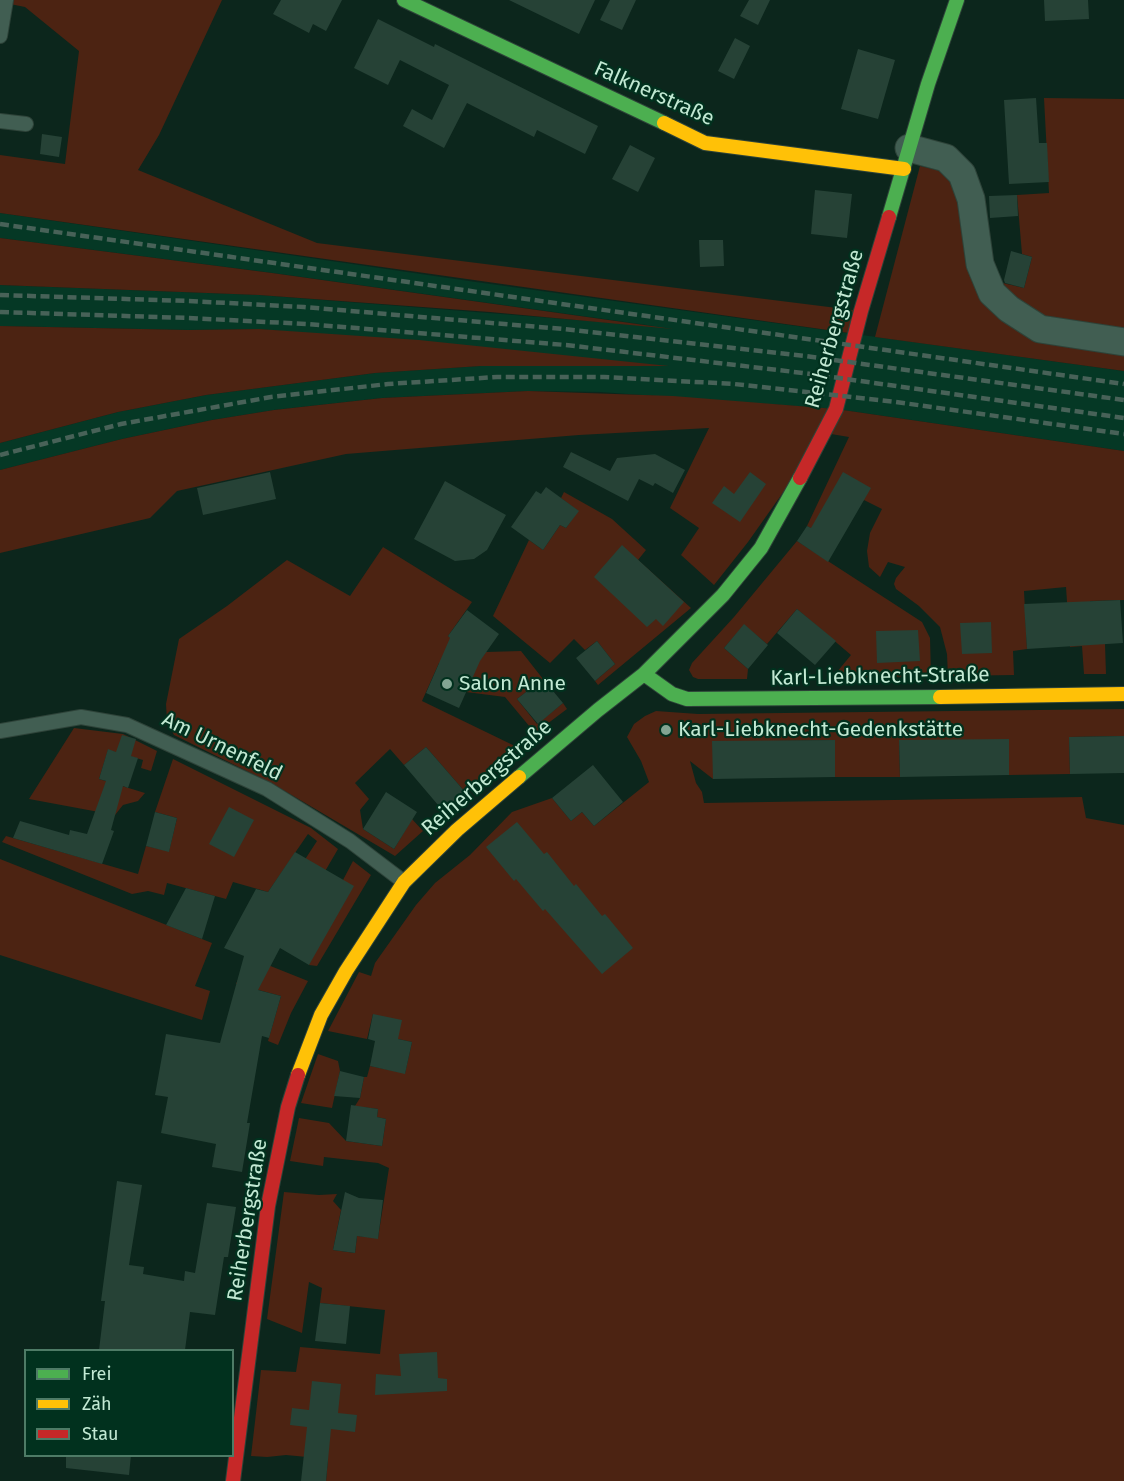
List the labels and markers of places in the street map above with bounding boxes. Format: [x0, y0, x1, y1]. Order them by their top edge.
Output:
place label: Salon Anne [459, 671, 566, 697]
marker: Salon Anne [440, 677, 454, 691]
place label: Karl-Liebknecht-Gedenkstätte [678, 717, 963, 743]
marker: Karl-Liebknecht-Gedenkstätte [659, 723, 673, 737]

